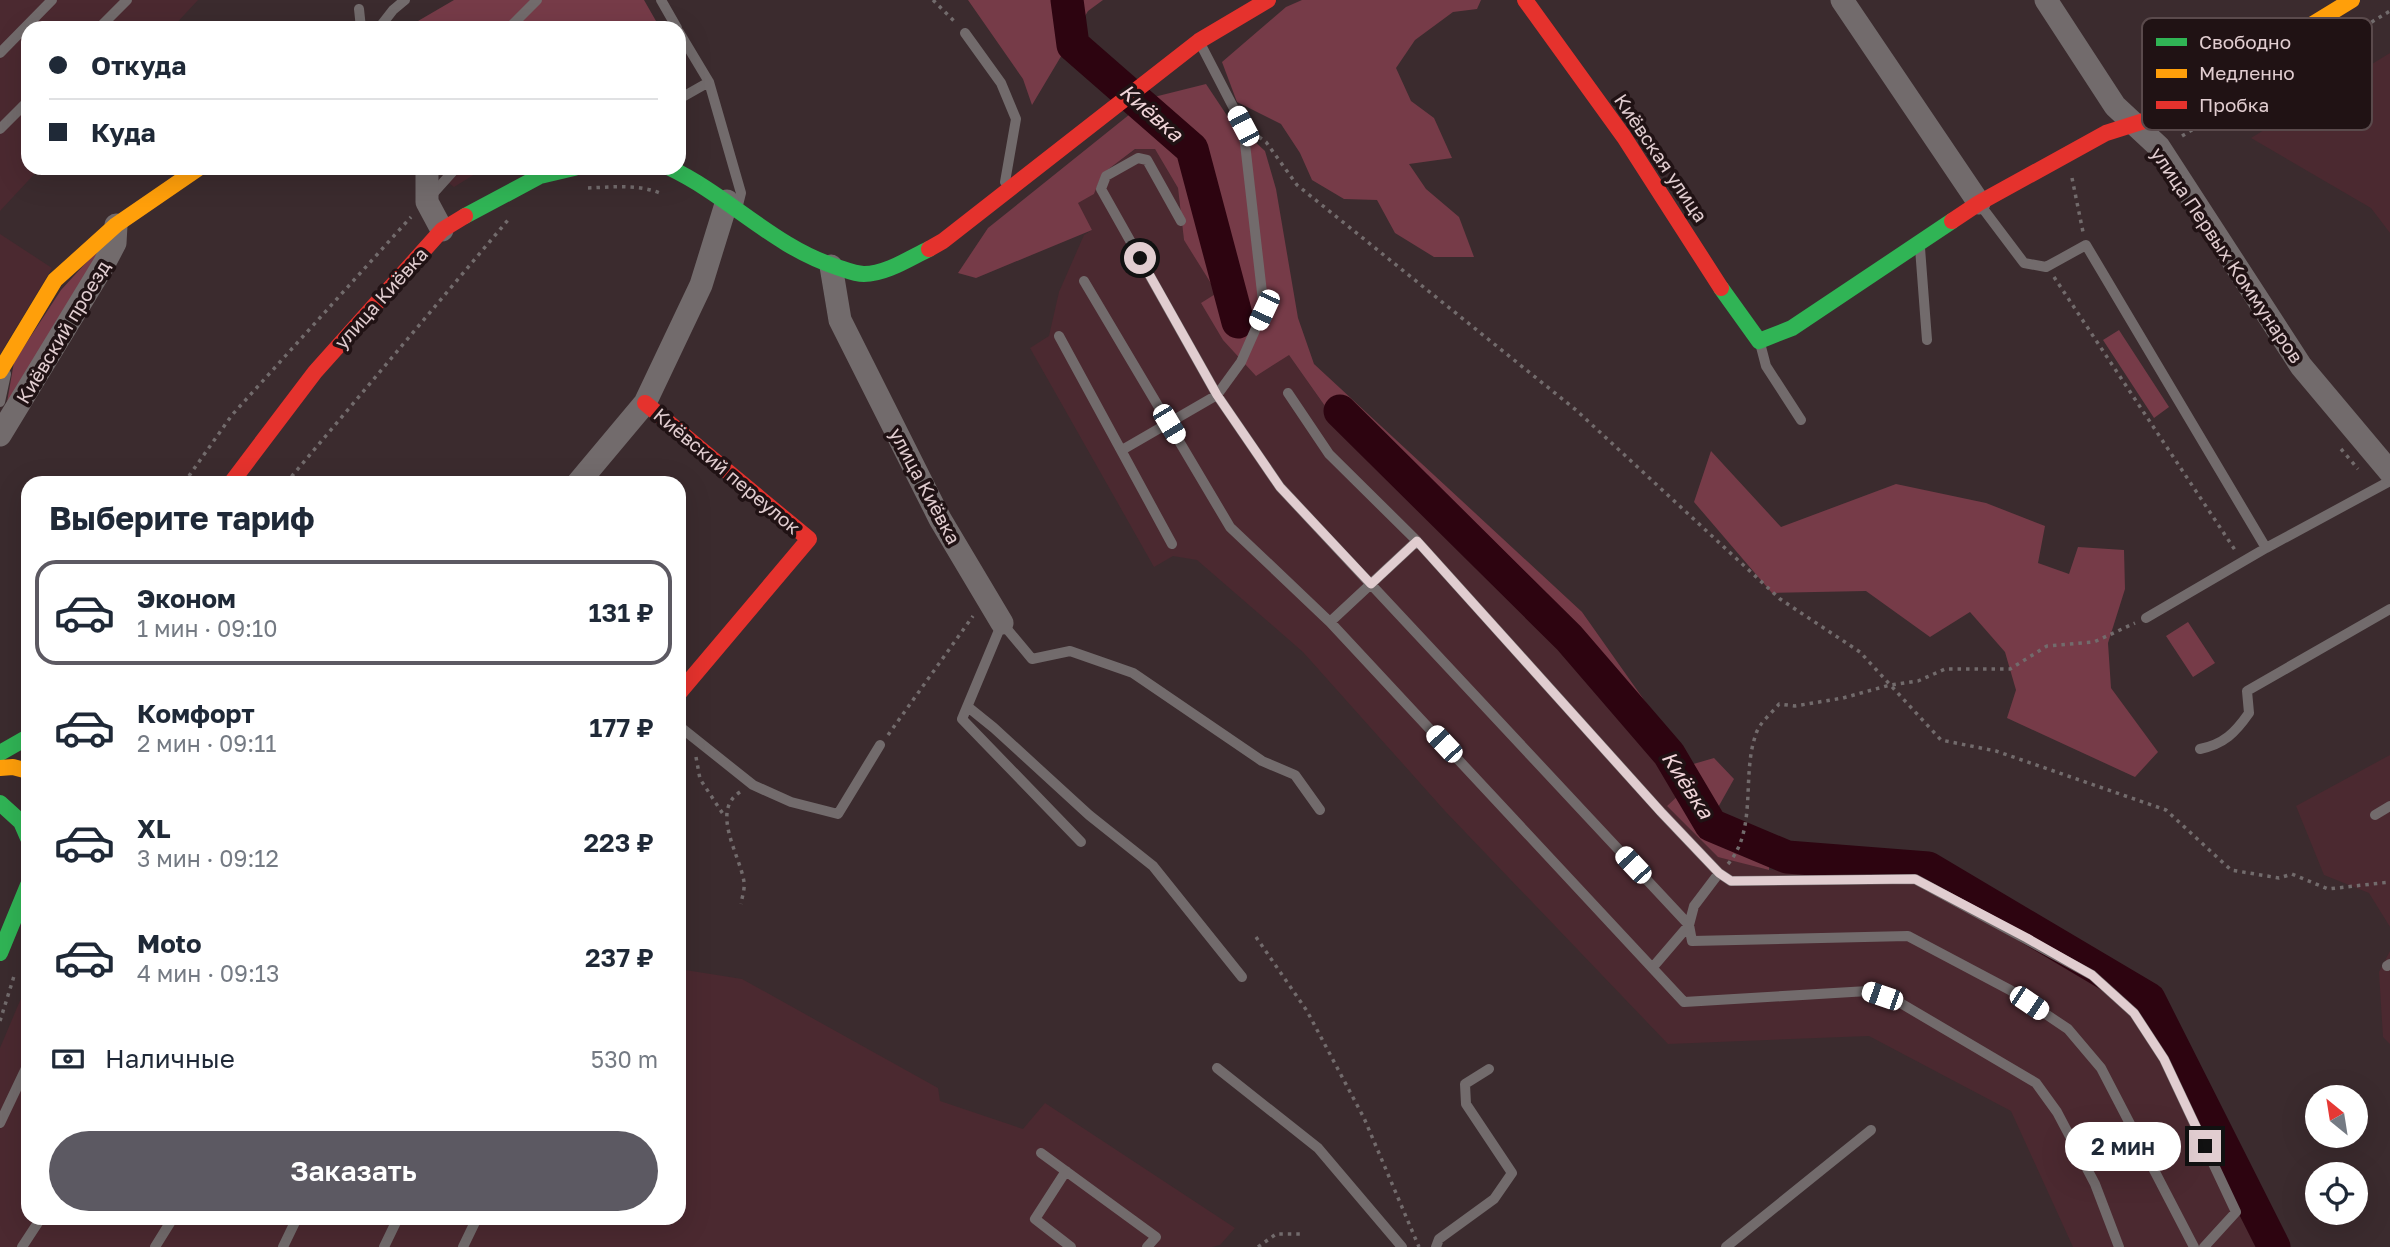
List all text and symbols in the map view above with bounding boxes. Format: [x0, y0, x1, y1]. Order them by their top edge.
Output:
legend [2142, 18, 2372, 130]
text: Свободно [2199, 30, 2291, 53]
text: Откуда [91, 50, 186, 81]
text: Медленно [2199, 61, 2295, 84]
water label: Киёвка [1115, 78, 1189, 147]
street label: Киёвская улица [1610, 89, 1713, 226]
text: Пробка [2199, 93, 2269, 116]
car [1224, 103, 1263, 149]
text: Куда [91, 117, 156, 148]
street label: улица Первых Коммунаров [2146, 142, 2308, 367]
street label: улица Киёвка [329, 242, 432, 353]
route start [1124, 242, 1156, 274]
street label: Киёвский проезд [11, 256, 115, 407]
car [1246, 287, 1283, 333]
car [1150, 401, 1189, 447]
street label: Киёвский переулок [649, 403, 805, 539]
street label: улица Киёвка [885, 424, 966, 548]
text: Выберите тариф [49, 499, 315, 537]
icon: car [53, 581, 116, 644]
text: Эконом [137, 583, 236, 614]
text: 131 ₽ [588, 597, 654, 628]
text: 1 мин · 09:10 [137, 614, 277, 642]
icon: car [53, 696, 116, 759]
text: Комфорт [137, 698, 255, 729]
text: 177 ₽ [589, 712, 654, 743]
car [1422, 721, 1467, 767]
text: 2 мин · 09:11 [137, 729, 277, 757]
water label: Киёвка [1656, 746, 1720, 824]
icon: car [53, 811, 116, 874]
text: XL [137, 813, 171, 844]
text: 223 ₽ [584, 827, 654, 858]
car [1611, 842, 1656, 888]
text: 3 мин · 09:12 [137, 844, 279, 872]
icon: car [53, 926, 116, 989]
text: Moto [137, 928, 202, 959]
text: 237 ₽ [585, 942, 654, 973]
text: 4 мин · 09:13 [137, 959, 280, 987]
car [1859, 979, 1906, 1013]
car [2006, 983, 2053, 1023]
icon: cash [49, 1040, 87, 1078]
text: Наличные [105, 1043, 235, 1074]
text: 530 m [591, 1045, 658, 1073]
north arrow [2305, 1085, 2368, 1148]
map controls [2305, 1085, 2368, 1225]
callout: 2 мин [2065, 1122, 2180, 1170]
route end [2189, 1130, 2221, 1162]
button: Заказать [49, 1131, 658, 1211]
text: 2 мин [2091, 1132, 2155, 1160]
button: locate [2305, 1162, 2368, 1225]

